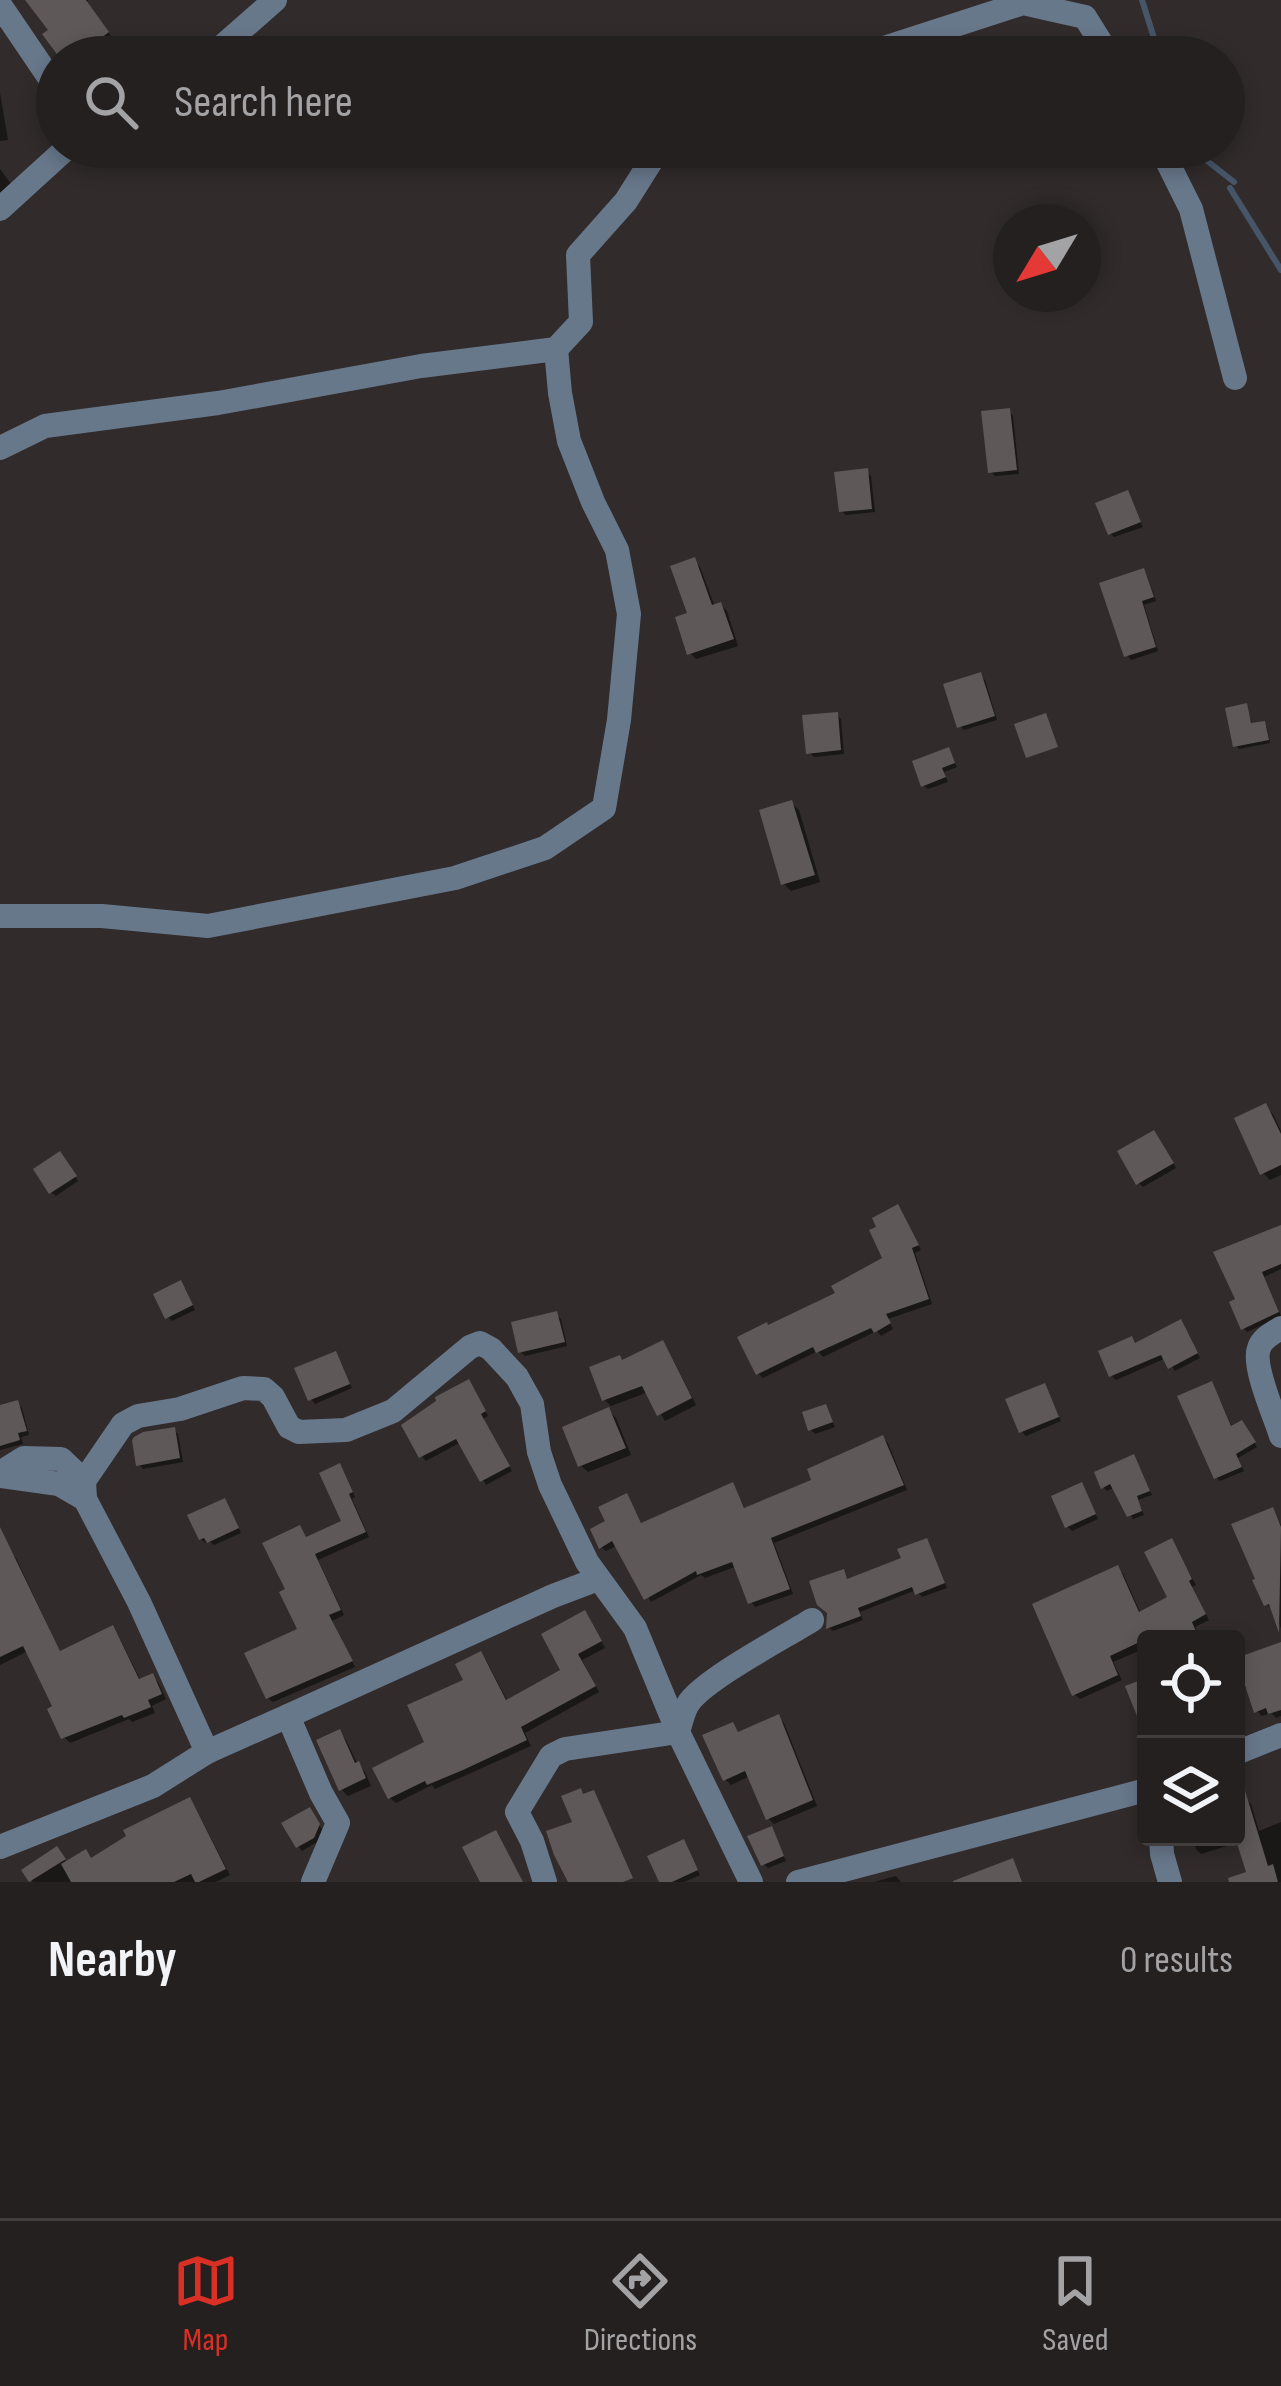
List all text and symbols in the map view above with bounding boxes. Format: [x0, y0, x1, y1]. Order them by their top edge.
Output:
search box [36, 36, 1245, 168]
icon: search [78, 69, 144, 135]
text: Search here [174, 75, 353, 130]
north arrow [993, 204, 1101, 312]
map controls [1137, 1630, 1245, 1846]
button: locate [1137, 1630, 1245, 1738]
button: layers [1137, 1738, 1245, 1846]
text: Nearby [48, 1930, 177, 1991]
text: 0 results [1120, 1937, 1233, 1984]
tab: Map [173, 2248, 239, 2360]
tab: Directions [584, 2248, 697, 2360]
tab: Saved [1042, 2248, 1108, 2360]

